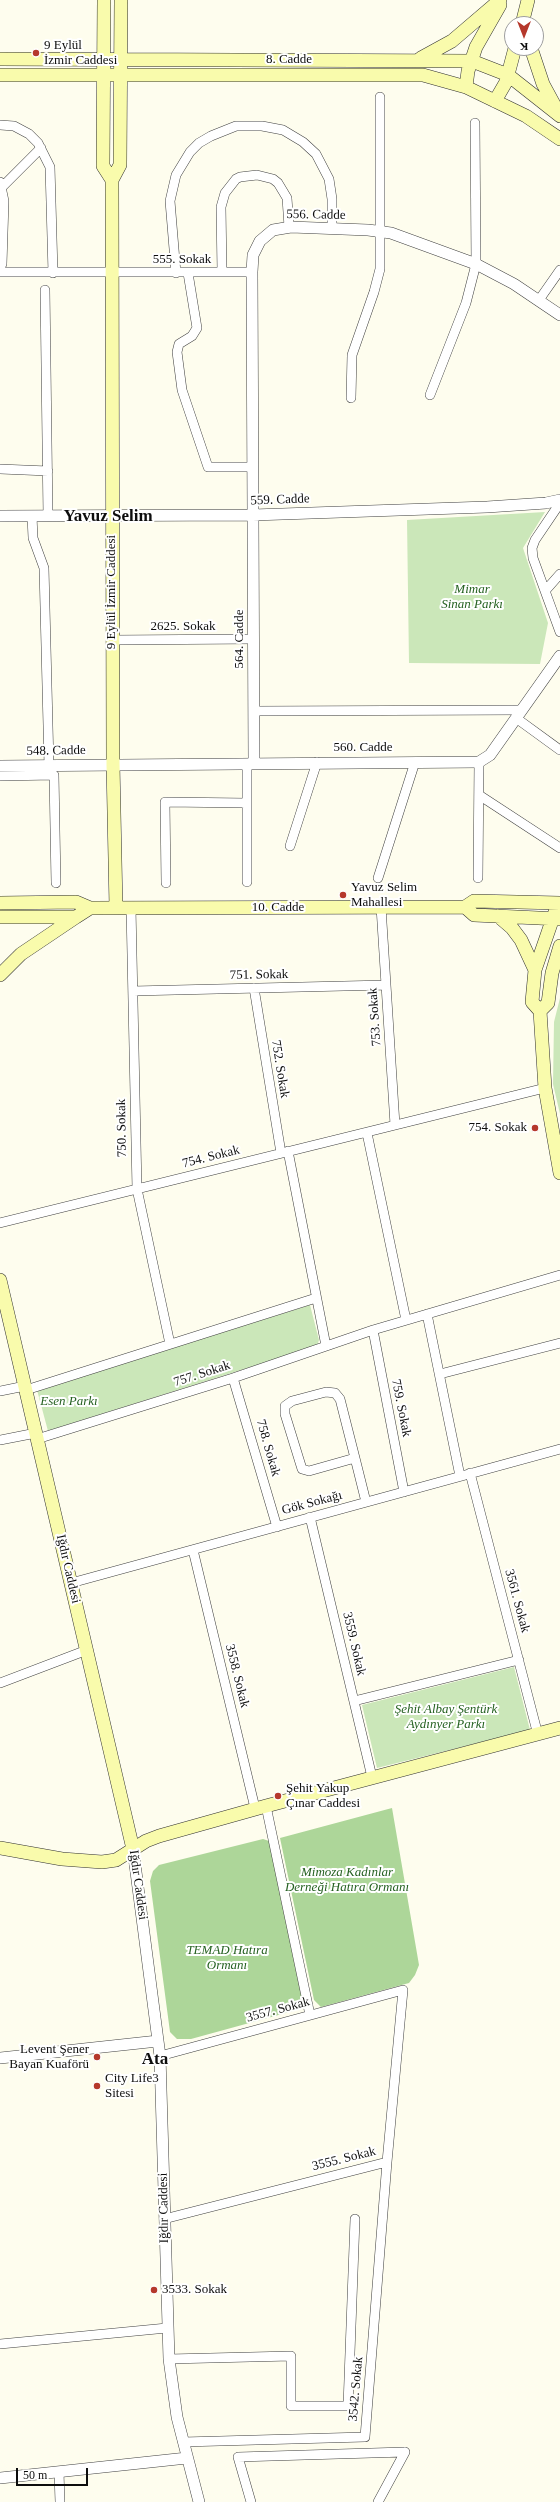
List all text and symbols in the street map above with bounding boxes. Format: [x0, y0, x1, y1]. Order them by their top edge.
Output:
north arrow [504, 16, 544, 56]
place label: 9 Eylül İzmir Caddesi [44, 38, 117, 69]
text: K [520, 41, 528, 53]
marker: 9 Eylül İzmir Caddesi [31, 48, 41, 58]
street label: 8. Cadde [266, 52, 312, 68]
street label: 556. Cadde [286, 207, 346, 223]
street label: 555. Sokak [153, 252, 211, 268]
street label: 559. Cadde [250, 491, 310, 509]
district label: Yavuz Selim [63, 507, 153, 527]
street label: 9 Eylül İzmir Caddesi [104, 535, 120, 649]
park label: Mimar Sinan Parkı [441, 582, 503, 613]
street label: 564. Cadde [232, 609, 248, 669]
street label: 2625. Sokak [150, 619, 216, 635]
street label: 560. Cadde [333, 740, 393, 756]
street label: 548. Cadde [26, 743, 86, 759]
place label: Yavuz Selim Mahallesi [351, 880, 417, 911]
marker: Yavuz Selim Mahallesi [338, 890, 348, 900]
street label: 10. Cadde [252, 900, 304, 916]
street label: 751. Sokak [230, 967, 288, 983]
street label: 753. Sokak [365, 987, 385, 1047]
street label: 752. Sokak [268, 1039, 292, 1099]
street label: 750. Sokak [114, 1099, 130, 1157]
place label: 754. Sokak [468, 1120, 527, 1136]
marker: 754. Sokak [530, 1123, 540, 1133]
street label: 754. Sokak [181, 1142, 241, 1172]
street label: 757. Sokak [172, 1358, 232, 1390]
street label: 759. Sokak [388, 1378, 414, 1438]
park label: Esen Parkı [40, 1394, 98, 1410]
street label: 758. Sokak [252, 1418, 284, 1478]
street label: Gök Sokağı [280, 1487, 344, 1519]
street label: Iğdır Caddesi [52, 1533, 84, 1605]
street label: 3561. Sokak [501, 1568, 533, 1634]
street label: 3559. Sokak [339, 1611, 369, 1677]
street label: 3558. Sokak [222, 1643, 252, 1709]
park label: Şehit Albay Şentürk Aydınyer Parkı [395, 1702, 497, 1733]
place label: Şehit Yakup Çınar Caddesi [286, 1781, 360, 1812]
marker: Şehit Yakup Çınar Caddesi [273, 1791, 283, 1801]
street label: Iğdır Caddesi [125, 1849, 151, 1921]
park label: Mimoza Kadınlar Derneği Hatıra Ormanı [285, 1865, 409, 1896]
park label: TEMAD Hatıra Ormanı [186, 1943, 268, 1974]
street label: 3557. Sokak [245, 1994, 311, 2026]
place label: Levent Şener Bayan Kuaförü [9, 2042, 89, 2073]
district label: Ata [142, 2050, 168, 2070]
marker: Levent Şener Bayan Kuaförü [92, 2052, 102, 2062]
place label: City Life3 Sitesi [105, 2071, 159, 2102]
marker: City Life3 Sitesi [92, 2081, 102, 2091]
street label: 3555. Sokak [311, 2144, 377, 2174]
street label: Iğdır Caddesi [156, 2173, 172, 2243]
place label: 3533. Sokak [162, 2282, 227, 2298]
marker: 3533. Sokak [149, 2285, 159, 2295]
street label: 3542. Sokak [345, 2356, 367, 2422]
scale bar [18, 2460, 90, 2486]
text: 50 m [23, 2468, 47, 2482]

